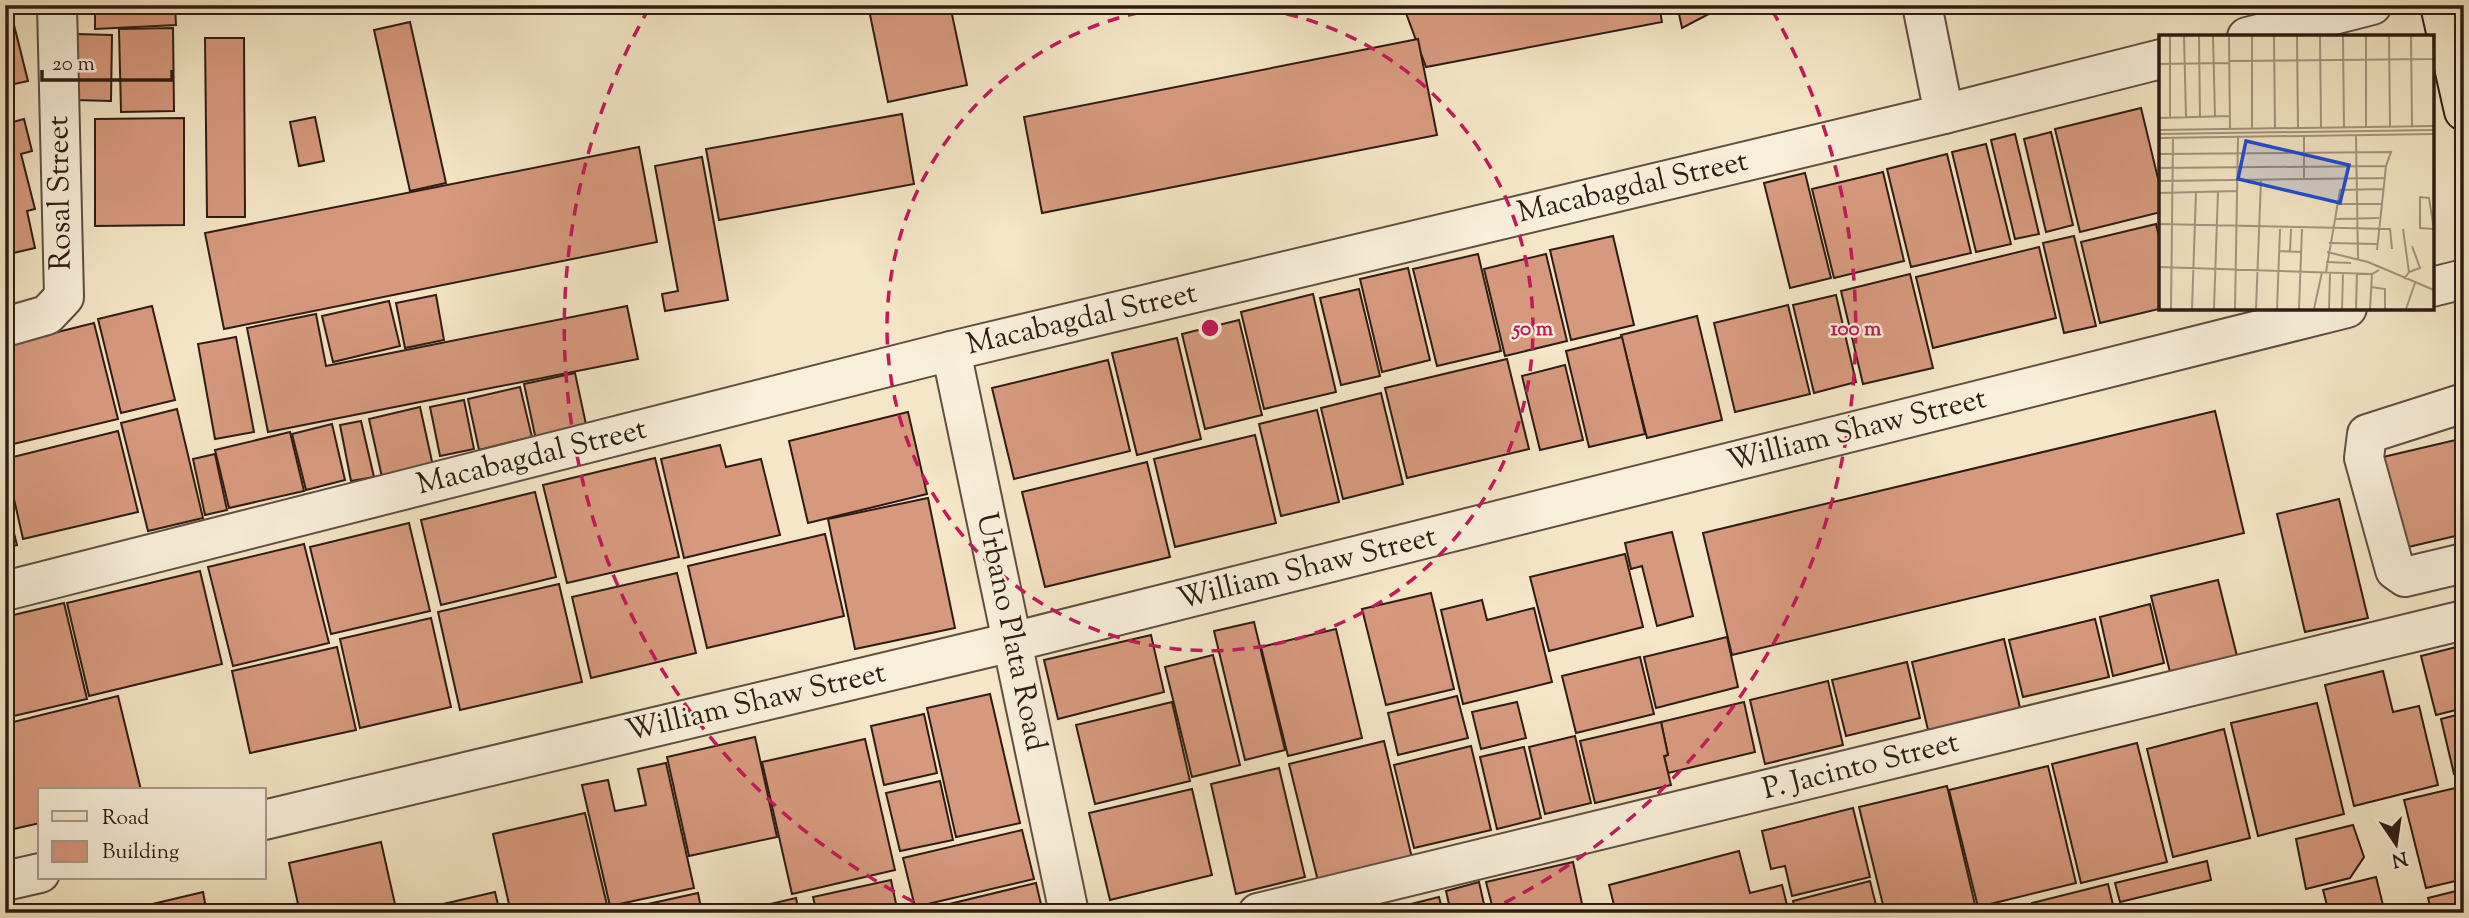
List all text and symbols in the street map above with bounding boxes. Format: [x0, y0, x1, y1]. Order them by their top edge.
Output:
inset map [2159, 35, 2434, 310]
scale bar [42, 38, 172, 82]
text: 20 m [52, 50, 95, 80]
street label: Rosal Street [38, 115, 84, 271]
street label: Macabagdal Street [1513, 141, 1753, 235]
street label: Macabagdal Street [962, 273, 1202, 367]
text: 50 m [1511, 315, 1554, 345]
text: 100 m [1831, 315, 1882, 345]
centre of rings [1198, 316, 1222, 340]
street label: William Shaw Street [1723, 378, 1991, 484]
street label: Macabagdal Street [413, 409, 651, 507]
street label: Urbano Plata Road [964, 509, 1056, 755]
street label: William Shaw Street [1173, 516, 1441, 622]
street label: William Shaw Street [622, 652, 890, 754]
street label: P. Jacinto Street [1758, 722, 1964, 812]
legend [38, 788, 266, 880]
text: Road [102, 804, 149, 834]
north arrow [2360, 810, 2430, 880]
text: Building [102, 838, 179, 868]
text: N [2389, 843, 2410, 873]

